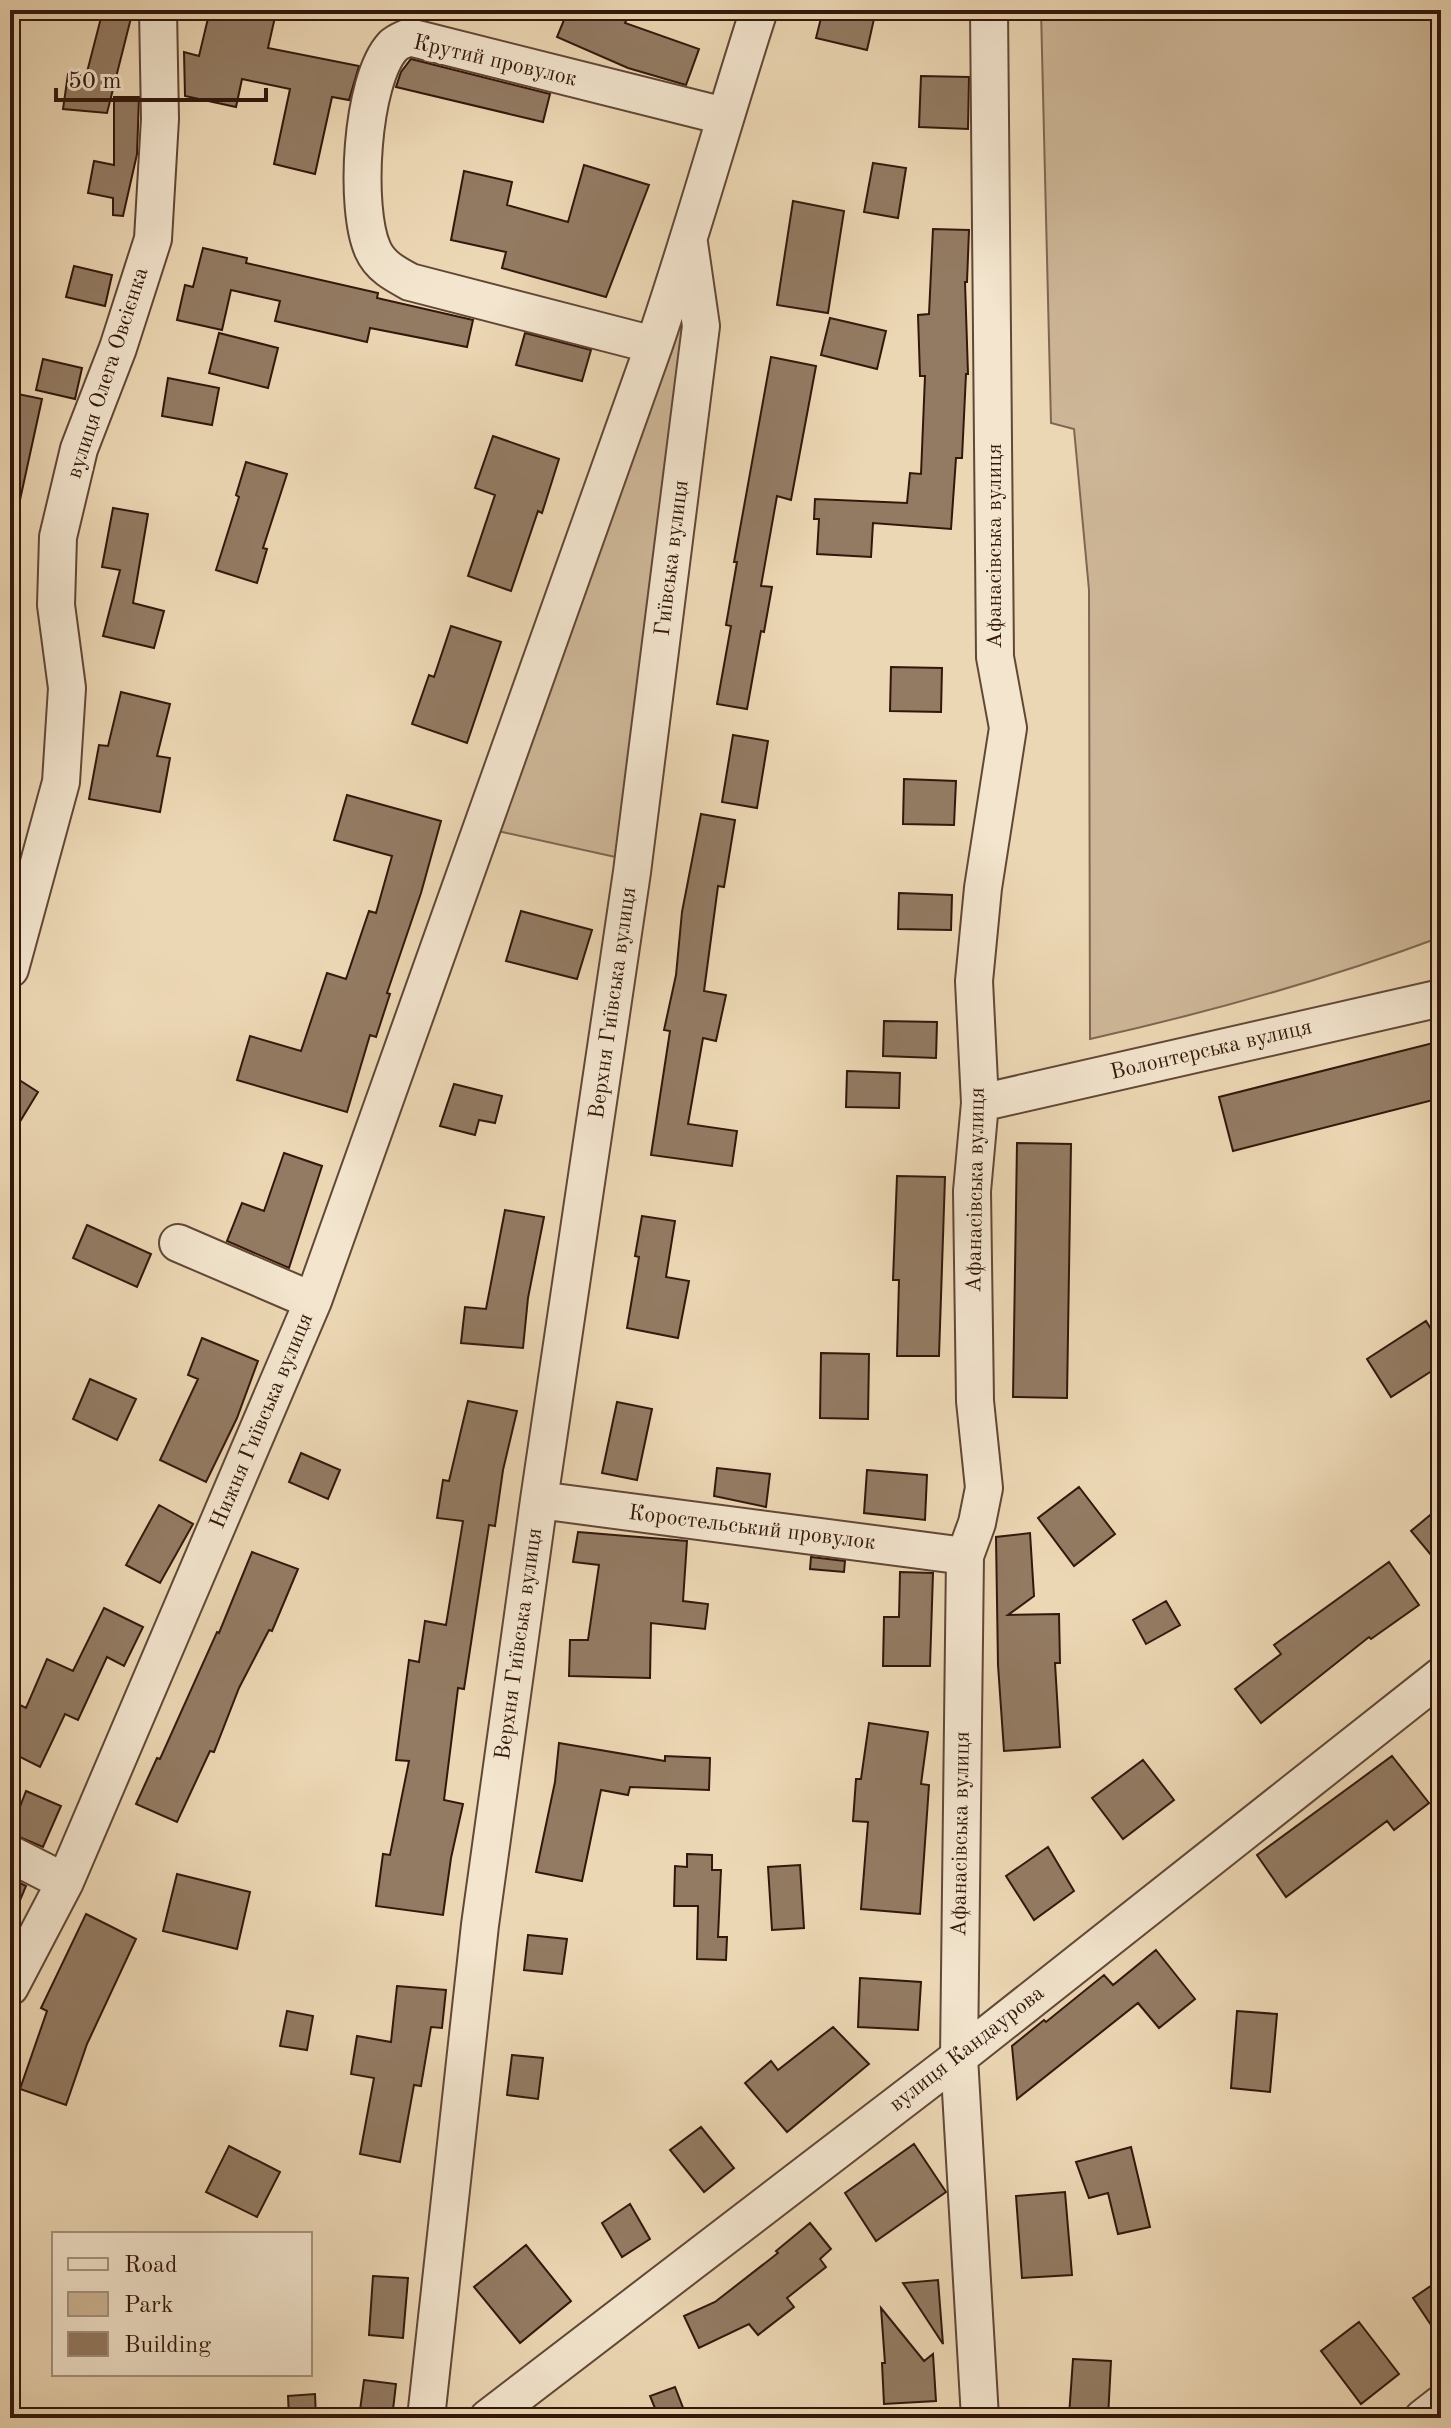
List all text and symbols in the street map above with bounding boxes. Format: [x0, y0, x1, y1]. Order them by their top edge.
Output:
street label: Крутий провулок [411, 31, 579, 91]
scale bar [56, 52, 266, 102]
text: 50 m [68, 70, 122, 94]
street label: вулиця Олега Овсієнка [63, 265, 153, 481]
street label: Афанасівська вулиця [984, 443, 1006, 649]
street label: Гиївська вулиця [652, 479, 692, 637]
street label: Верхня Гиївська вулиця [586, 885, 640, 1121]
street label: Волонтерська вулиця [1108, 1016, 1314, 1084]
street label: Афанасівська вулиця [963, 1087, 989, 1293]
street label: Нижня Гиївська вулиця [207, 1310, 317, 1532]
street label: Коростельський провулок [627, 1502, 877, 1554]
street label: Верхня Гиївська вулиця [492, 1526, 546, 1762]
street label: Афанасівська вулиця [948, 1731, 974, 1937]
street label: вулиця Кандаурова [886, 1982, 1049, 2116]
legend [52, 2232, 312, 2376]
text: Road [124, 2254, 177, 2278]
text: Park [124, 2294, 173, 2318]
text: Building [124, 2334, 211, 2358]

